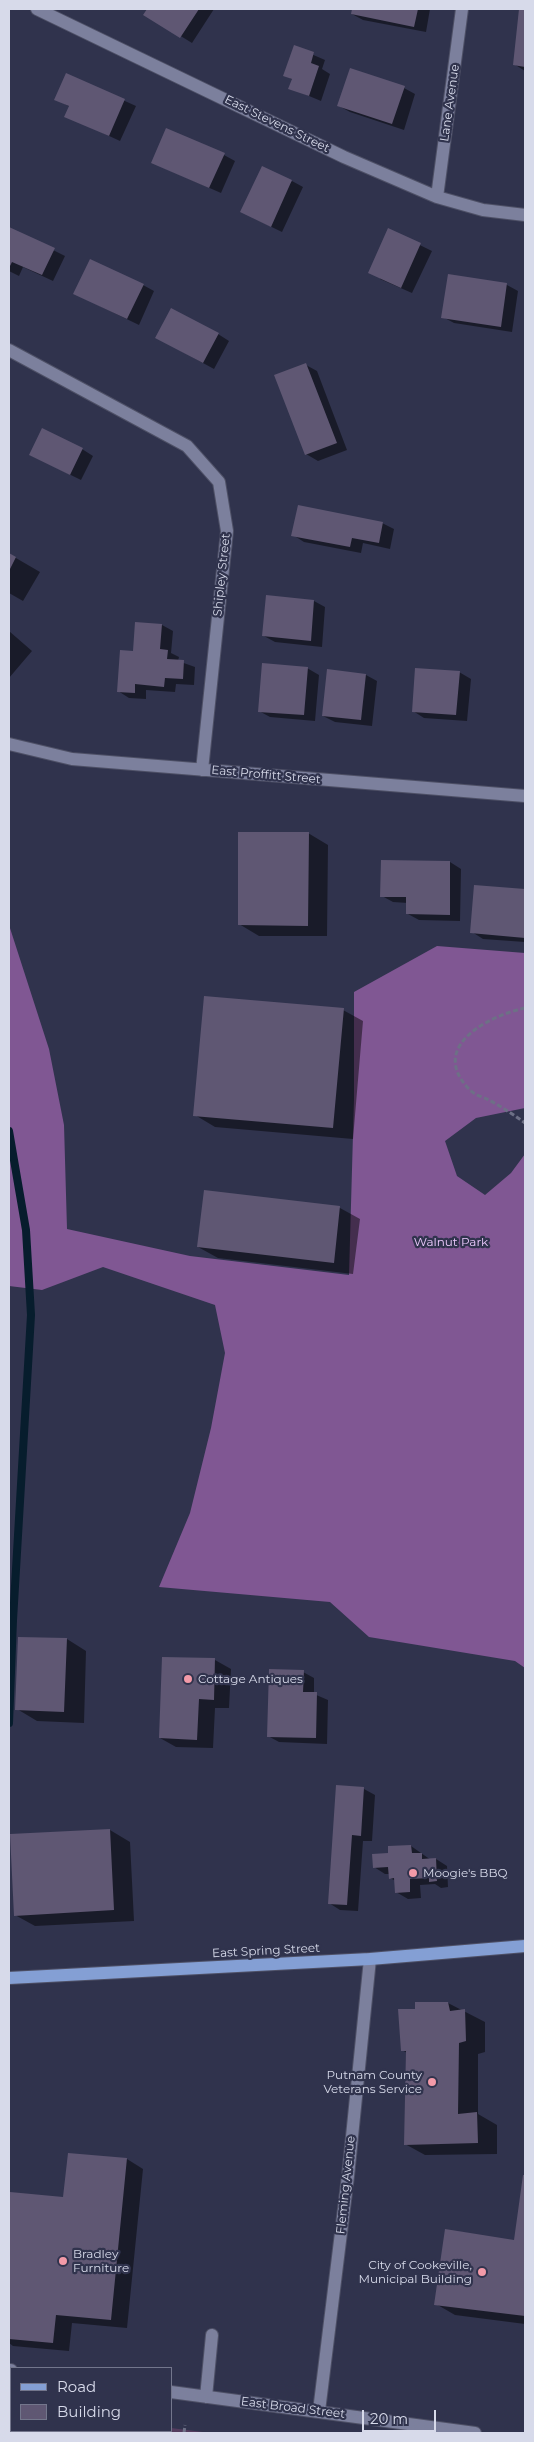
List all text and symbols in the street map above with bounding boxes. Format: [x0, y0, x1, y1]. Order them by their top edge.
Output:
street label: Lane Avenue [437, 63, 463, 143]
street label: East Stevens Street [222, 92, 332, 156]
street label: Shipley Street [210, 533, 234, 617]
street label: East Proffitt Street [211, 763, 321, 787]
park label: Walnut Park [414, 1235, 488, 1249]
place label: Cottage Antiques [198, 1672, 303, 1686]
marker: Cottage Antiques [182, 1673, 194, 1685]
place label: Moogie's BBQ [423, 1866, 507, 1880]
marker: Moogie's BBQ [407, 1867, 419, 1879]
street label: East Spring Street [212, 1941, 320, 1961]
place label: Putnam County Veterans Service [323, 2068, 422, 2096]
marker: Putnam County Veterans Service [426, 2076, 438, 2088]
street label: Fleming Avenue [334, 2135, 358, 2235]
place label: Bradley Furniture [73, 2247, 129, 2275]
marker: Bradley Furniture [57, 2255, 69, 2267]
place label: City of Cookeville, Municipal Building [358, 2258, 472, 2286]
marker: City of Cookeville, Municipal Building [476, 2266, 488, 2278]
legend [10, 2367, 172, 2432]
text: Road [57, 2377, 96, 2396]
street label: East Broad Street [240, 2394, 346, 2422]
scale bar [364, 2400, 438, 2432]
text: Building [57, 2402, 121, 2421]
text: 20 m [370, 2409, 408, 2428]

